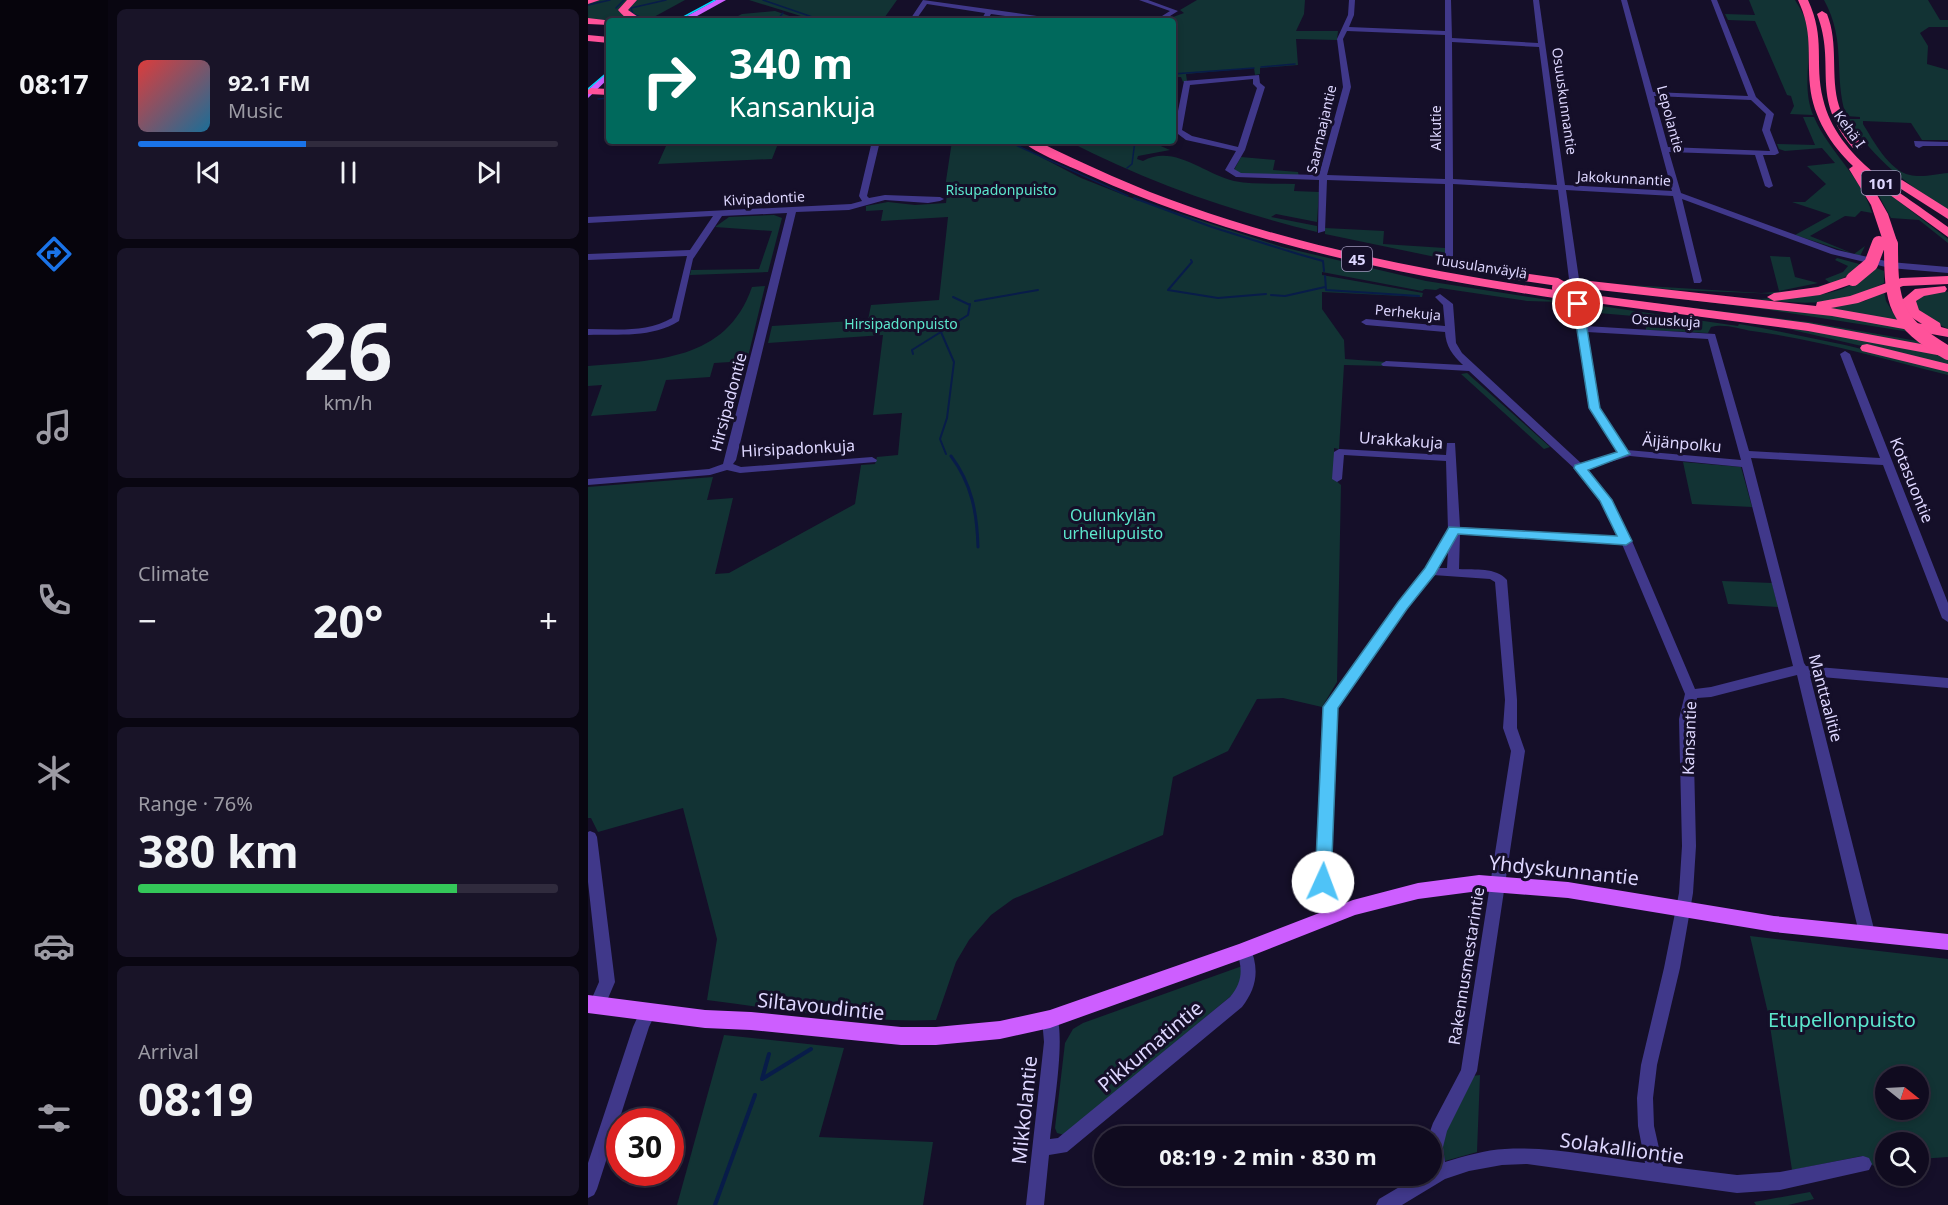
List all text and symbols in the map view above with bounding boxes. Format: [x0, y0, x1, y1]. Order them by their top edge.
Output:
text: 340 m [729, 34, 853, 91]
icon: right [630, 42, 708, 120]
street label: Osuuskunnantie [1548, 46, 1582, 156]
text: 08:17 [19, 65, 89, 102]
text: 92.1 FM [228, 67, 310, 97]
street label: Saarnaajantie [1302, 83, 1340, 175]
street label: Lepolantie [1653, 83, 1689, 155]
text: Kansankuja [729, 88, 876, 125]
text: Music [228, 97, 283, 124]
street label: Alkutie [1426, 105, 1445, 151]
street label: Kehä I [1830, 107, 1870, 152]
icon: previous [192, 156, 225, 189]
icon: pause [332, 156, 365, 189]
icon: next [472, 156, 505, 189]
street label: Jakokunnantie [1575, 166, 1672, 190]
road number: 101 [1862, 171, 1900, 195]
park label: Risupadonpuisto [946, 180, 1056, 199]
street label: Kivipadontie [723, 186, 805, 210]
icon: directions [33, 233, 75, 275]
road number: 45 [1342, 247, 1372, 271]
street label: Tuusulanväylä [1433, 249, 1529, 283]
pin [1552, 278, 1603, 329]
icon: arrive [1561, 287, 1594, 320]
text: 26 [303, 297, 393, 403]
street label: Perhekuja [1374, 300, 1442, 324]
street label: Osuuskuja [1631, 309, 1701, 331]
park label: Hirsipadonpuisto [844, 314, 958, 333]
street label: Hirsipadontie [704, 350, 752, 454]
text: km/h [323, 389, 373, 416]
icon: music [33, 406, 75, 448]
street label: Urakkakuja [1358, 426, 1444, 454]
street label: Äijänpolku [1641, 429, 1723, 457]
street label: Hirsipadonkuja [740, 434, 856, 462]
street label: Kotasuontie [1885, 434, 1939, 526]
park label: Oulunkylän urheilupuisto [1063, 504, 1163, 544]
text: Climate [138, 560, 209, 587]
icon: phone [33, 579, 75, 621]
text: 20° [313, 590, 383, 651]
text: − [138, 598, 157, 643]
text: + [539, 598, 558, 643]
street label: Manttaalitie [1804, 652, 1848, 744]
street label: Kansantie [1677, 701, 1701, 775]
icon: climate [33, 752, 75, 794]
text: Range · 76% [138, 790, 253, 817]
text: 380 km [138, 820, 299, 881]
street label: Yhdyskunnantie [1488, 849, 1640, 891]
position arrow [1291, 850, 1355, 914]
street label: Rakennusmestarintie [1443, 885, 1489, 1047]
icon: car [33, 925, 75, 967]
street label: Siltavoudintie [756, 986, 886, 1026]
street label: Pikkumatintie [1092, 994, 1208, 1098]
park label: Etupellonpuisto [1768, 1006, 1916, 1033]
text: Arrival [138, 1038, 199, 1065]
street label: Mikkolantie [1005, 1054, 1043, 1166]
north arrow [1875, 1066, 1929, 1120]
map controls [1875, 1066, 1929, 1186]
text: 08:19 [138, 1068, 254, 1129]
icon: filters [33, 1097, 75, 1139]
speed limit sign: 30 [606, 1108, 684, 1186]
street label: Solakalliontie [1558, 1126, 1686, 1170]
button: search [1875, 1132, 1929, 1186]
text: 08:19 · 2 min · 830 m [1159, 1141, 1377, 1171]

